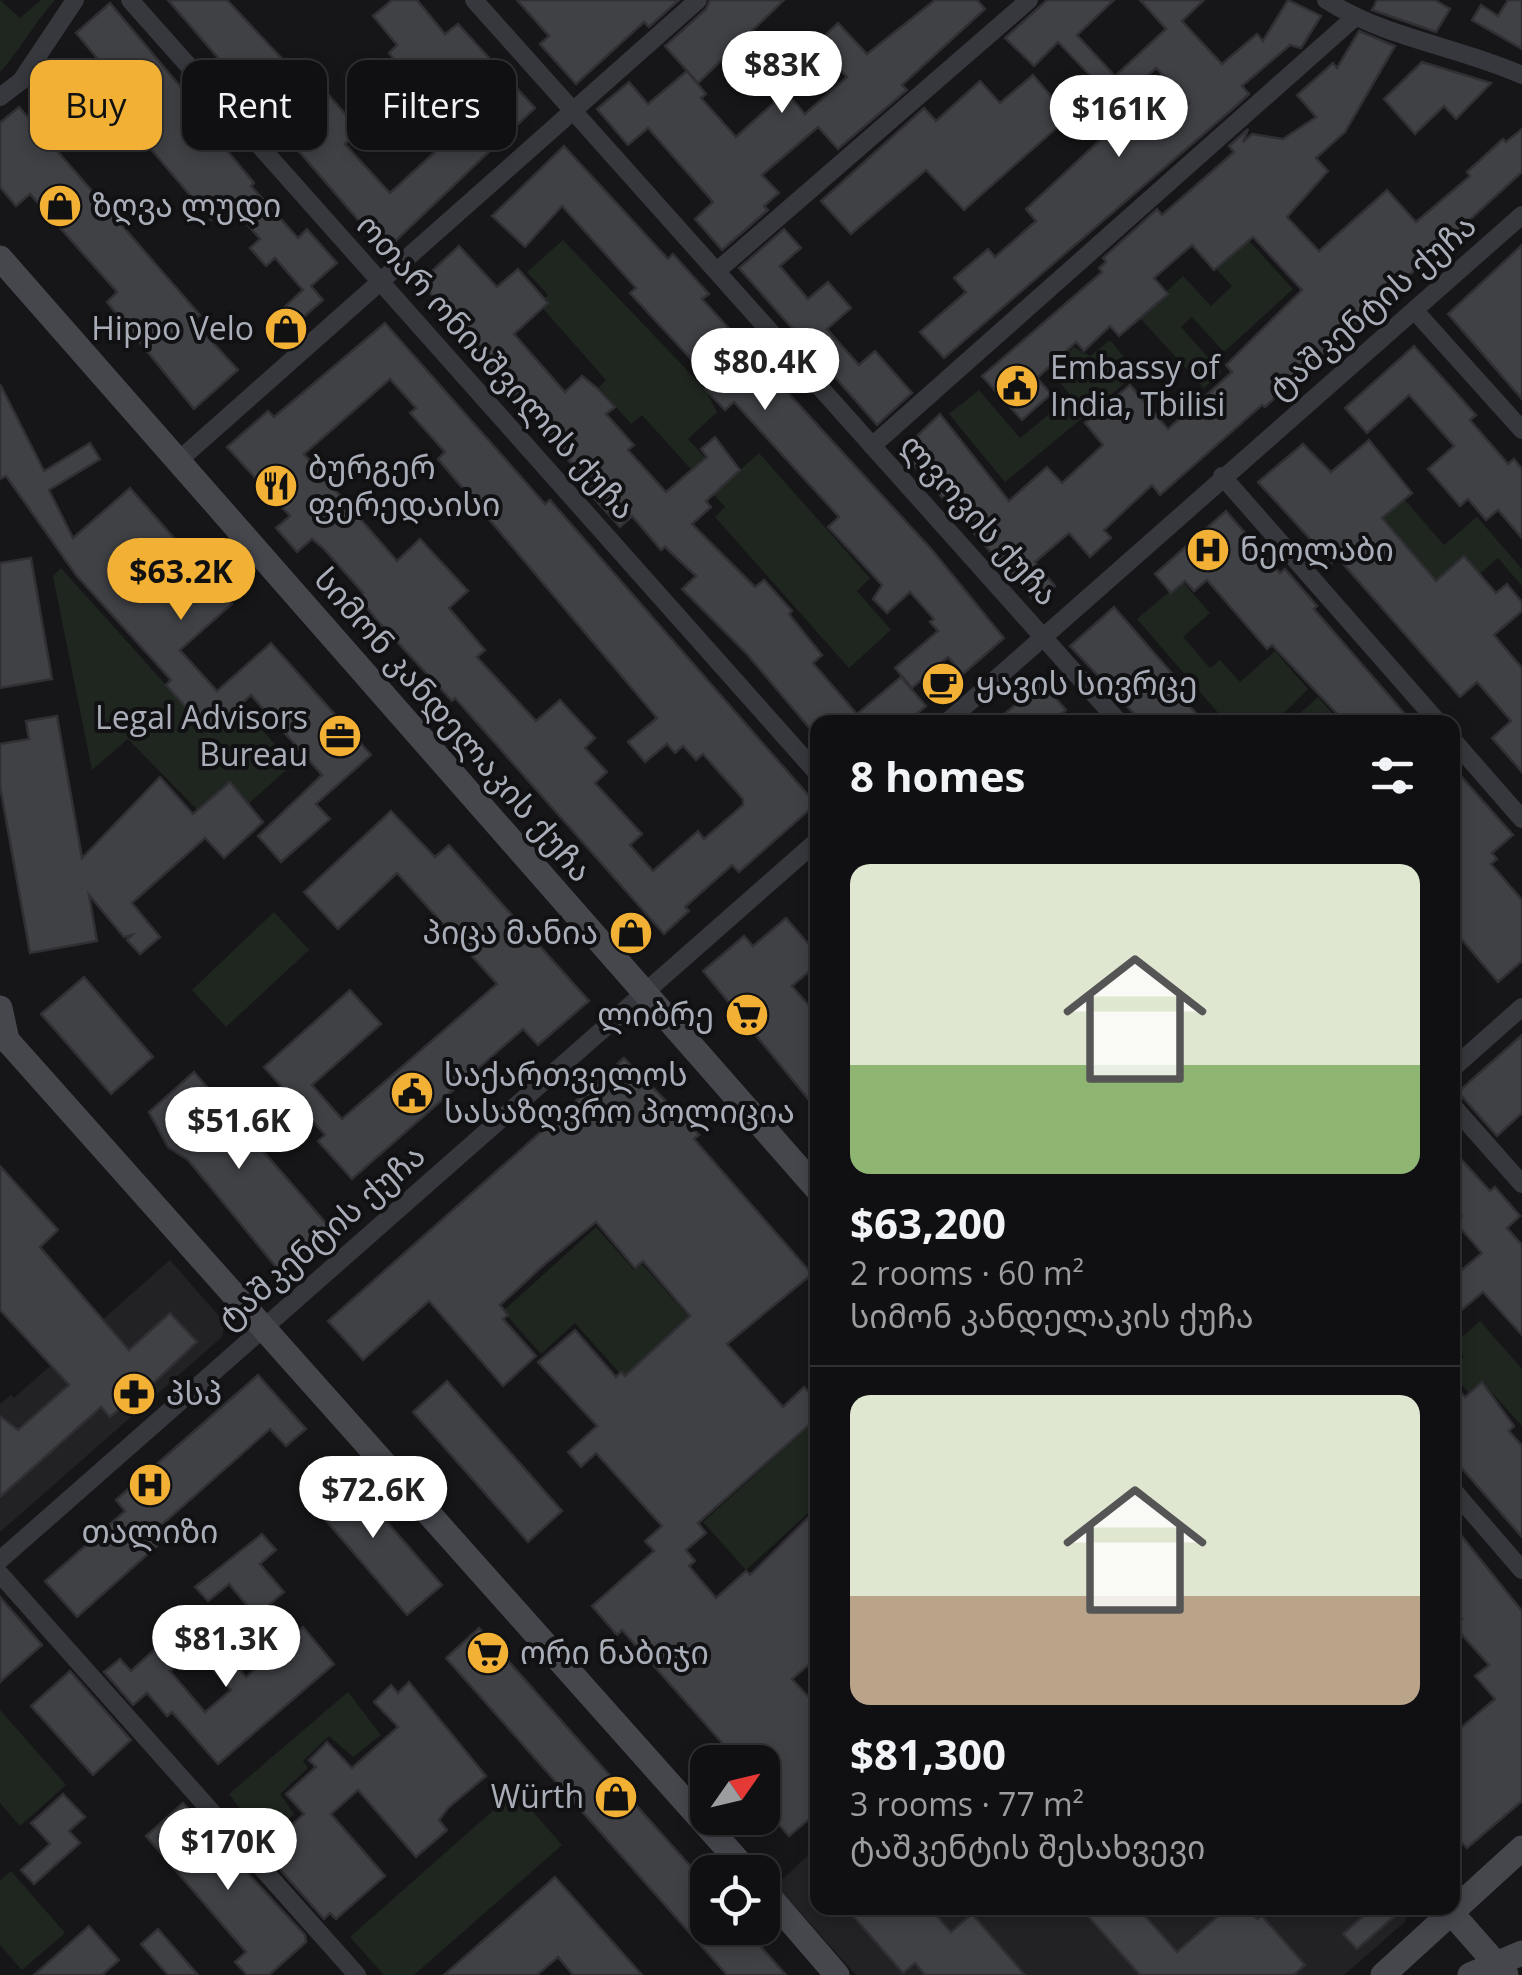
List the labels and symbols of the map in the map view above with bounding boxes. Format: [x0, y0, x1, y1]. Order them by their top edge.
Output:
pin: $83K [723, 31, 841, 116]
pin: $161K [1049, 75, 1189, 160]
shop icon: ზღვა ლუდი [37, 183, 83, 229]
place label: ზღვა ლუდი [92, 183, 281, 226]
street label: ტაშკენტის ქუჩა [1258, 203, 1484, 408]
street label: ოთარ ონიაშვილის ქუჩა [348, 204, 646, 528]
place label: Hippo Velo [91, 306, 254, 349]
shop icon: Hippo Velo [263, 306, 309, 352]
pin: $80.4K [684, 328, 846, 413]
place label: Embassy of India, Tbilisi [1050, 345, 1225, 425]
public building icon: Embassy of India, Tbilisi [994, 363, 1040, 409]
street label: ლვოვის ქუჩა [891, 424, 1069, 614]
place label: ბურგერ ფერედაისი [308, 445, 500, 525]
restaurant icon: ბურგერ ფერედაისი [253, 463, 299, 509]
hospital icon: ნეოლაბი [1185, 527, 1231, 573]
place label: ნეოლაბი [1240, 527, 1394, 570]
pin: $63.2K [100, 538, 262, 623]
street label: სიმონ კანდელაკის ქუჩა [306, 558, 603, 890]
cafe icon: ყავის სივრცე [920, 661, 966, 707]
place label: ყავის სივრცე [976, 661, 1198, 704]
place label: Legal Advisors Bureau [95, 695, 308, 775]
office icon: Legal Advisors Bureau [317, 713, 363, 759]
place label: პიცა მანია [423, 910, 598, 953]
shop icon: პიცა მანია [608, 910, 654, 956]
place label: ლიბრე [597, 992, 714, 1035]
supermarket icon: ლიბრე [724, 992, 770, 1038]
place label: საქართველოს სასაზღვრო პოლიცია [444, 1052, 795, 1132]
public building icon: საქართველოს სასაზღვრო პოლიცია [389, 1070, 435, 1116]
pin: $51.6K [158, 1087, 320, 1172]
street label: ტაშკენტის ქუჩა [207, 1133, 433, 1338]
pharmacy icon: პსპ [111, 1371, 157, 1417]
place label: პსპ [166, 1371, 222, 1414]
pin: $72.6K [292, 1456, 454, 1541]
hospital icon: თალიზი [127, 1462, 173, 1508]
place label: თალიზი [82, 1509, 218, 1552]
pin: $81.3K [145, 1605, 307, 1690]
supermarket icon: ორი ნაბიჯი [465, 1630, 511, 1676]
place label: ორი ნაბიჯი [520, 1630, 709, 1673]
north arrow [690, 1745, 780, 1835]
place label: Würth [491, 1774, 584, 1817]
shop icon: Würth [593, 1774, 639, 1820]
pin: $170K [158, 1808, 298, 1893]

